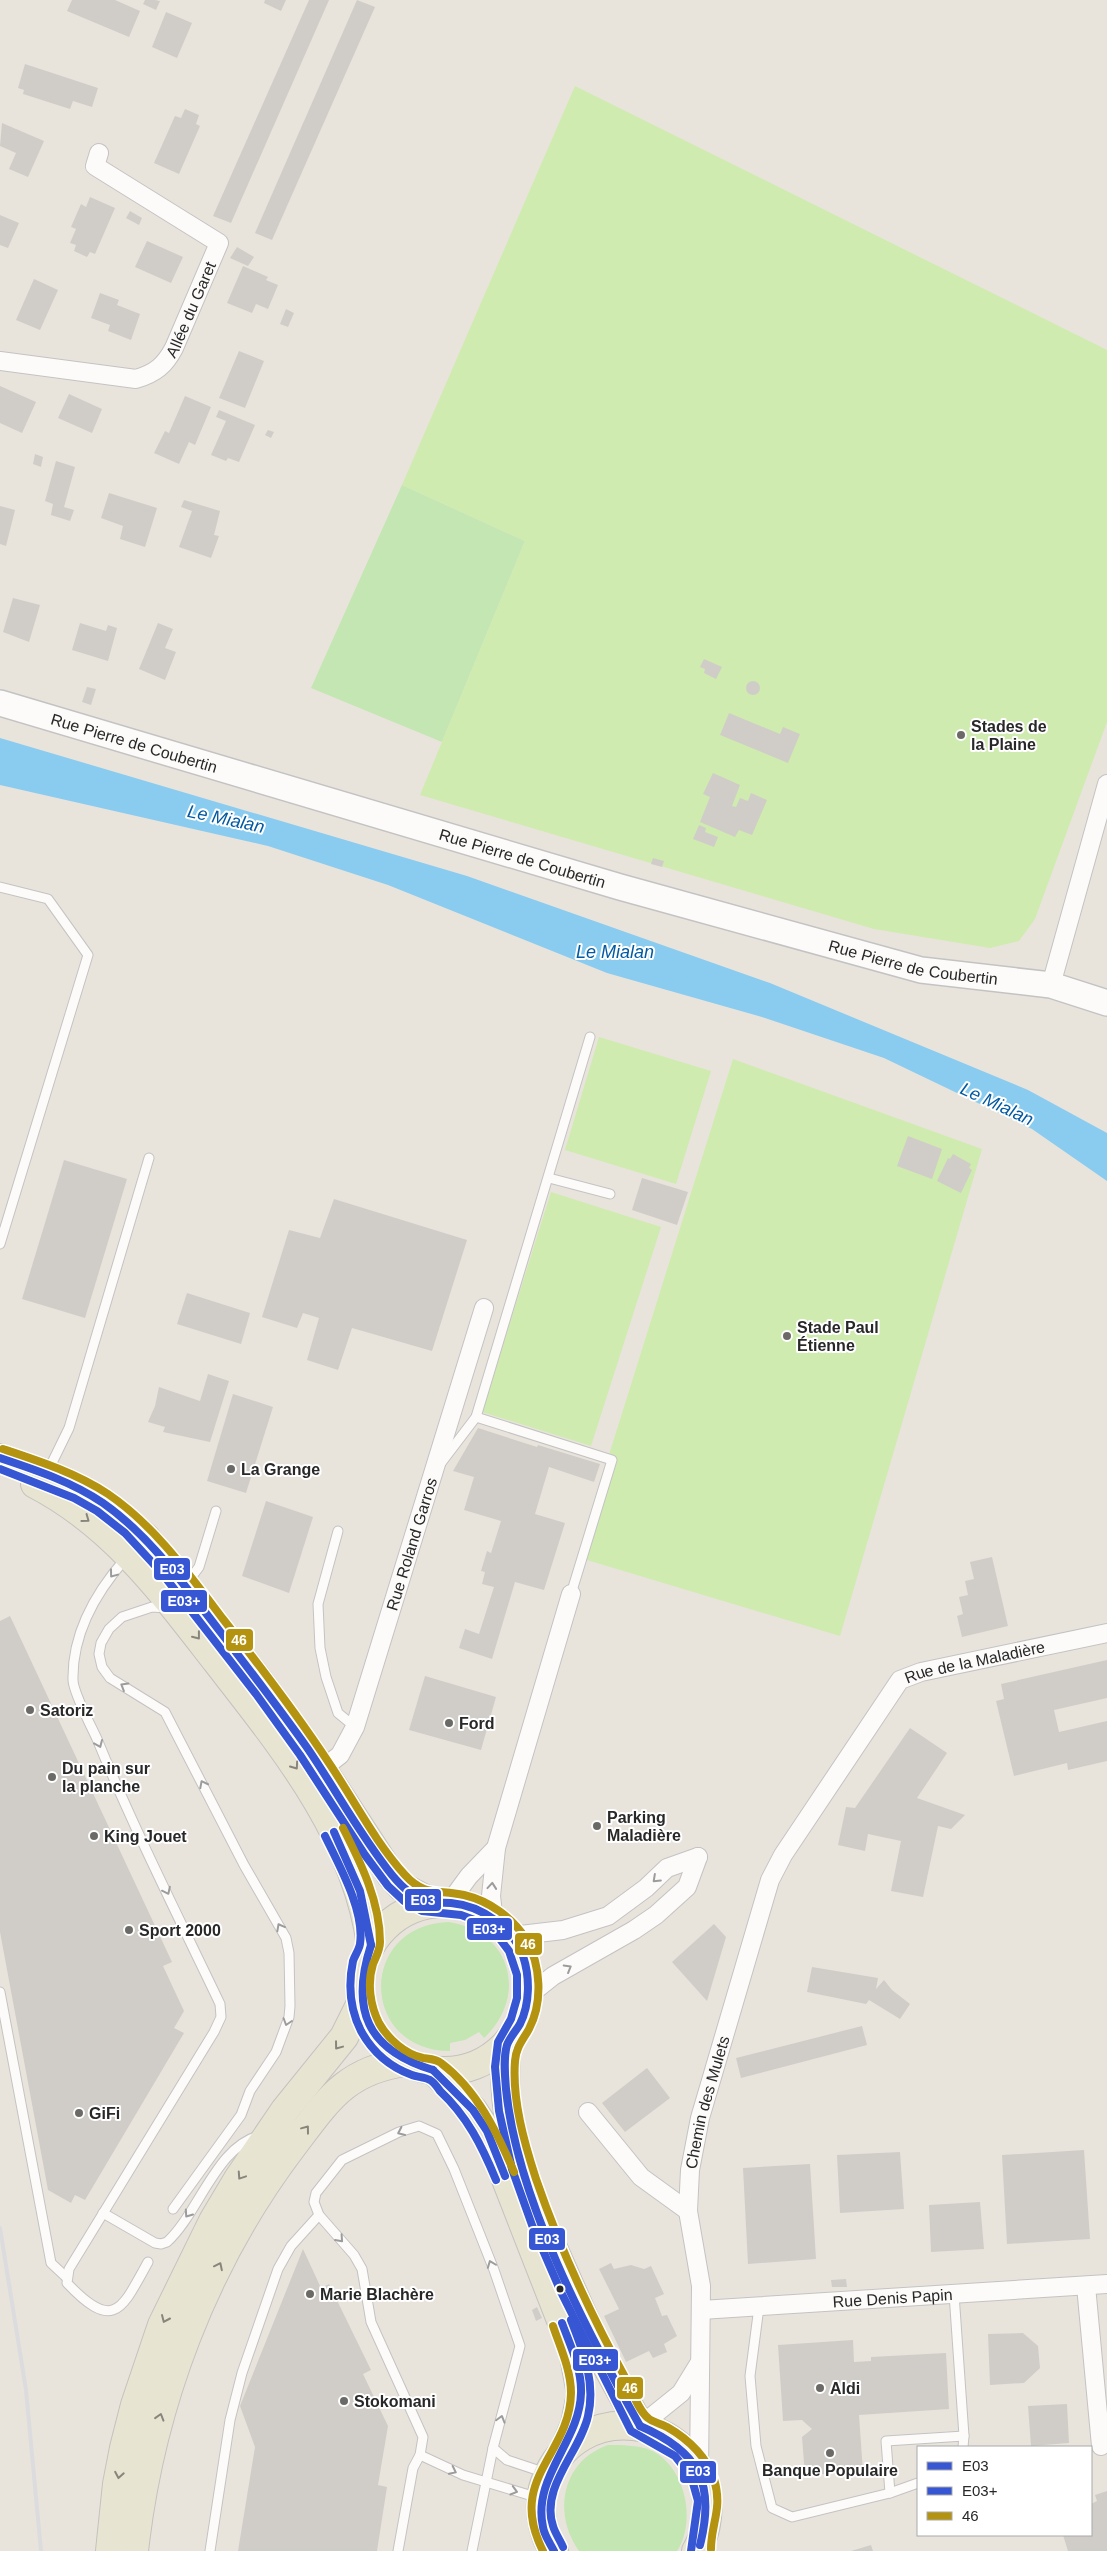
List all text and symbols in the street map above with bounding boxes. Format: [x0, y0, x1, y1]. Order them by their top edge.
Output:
street label: Allée du Garet [162, 258, 219, 360]
street label: Rue Pierre de Coubertin [49, 710, 219, 776]
place label: Stades de la Plaine [971, 718, 1047, 753]
marker: Stades de la Plaine [955, 729, 967, 741]
water label: Le Mialan [186, 801, 266, 837]
street label: Rue Pierre de Coubertin [437, 825, 608, 891]
street label: Rue Pierre de Coubertin [827, 936, 999, 987]
water label: Le Mialan [576, 942, 654, 962]
water label: Le Mialan [957, 1078, 1037, 1130]
place label: Stade Paul Étienne [797, 1319, 879, 1354]
marker: Stade Paul Étienne [781, 1330, 793, 1342]
place label: La Grange [241, 1461, 320, 1478]
marker: La Grange [225, 1463, 237, 1475]
street label: Rue Roland Garros [383, 1476, 440, 1612]
one-way arrow [80, 1513, 90, 1522]
line badge: E03 [153, 1557, 191, 1581]
text: E03 [160, 1561, 185, 1577]
one-way arrow [110, 1568, 119, 1578]
line badge: E03+ [160, 1589, 208, 1613]
text: E03+ [167, 1593, 201, 1609]
line badge: 46 [225, 1628, 254, 1652]
one-way arrow [191, 1631, 200, 1640]
text: 46 [231, 1632, 247, 1648]
street label: Rue de la Maladière [902, 1638, 1046, 1686]
one-way arrow [120, 1683, 129, 1693]
place label: Satoriz [40, 1702, 93, 1719]
marker: Satoriz [24, 1704, 36, 1716]
place label: Ford [459, 1715, 495, 1732]
marker: Ford [443, 1717, 455, 1729]
one-way arrow [92, 1739, 103, 1748]
place label: Du pain sur la planche [62, 1760, 150, 1795]
one-way arrow [289, 1760, 298, 1770]
marker: Du pain sur la planche [46, 1771, 58, 1783]
one-way arrow [199, 1780, 209, 1789]
place label: Parking Maladière [607, 1809, 681, 1844]
marker: Parking Maladière [591, 1820, 603, 1832]
place label: King Jouet [104, 1828, 187, 1845]
marker: King Jouet [88, 1830, 100, 1842]
one-way arrow [652, 1873, 661, 1882]
one-way arrow [487, 1882, 498, 1890]
one-way arrow [160, 1886, 171, 1895]
line badge: E03 [404, 1888, 442, 1912]
text: E03 [411, 1892, 436, 1908]
line badge: E03+ [466, 1917, 513, 1941]
text: E03+ [472, 1921, 506, 1937]
place label: Sport 2000 [139, 1922, 221, 1939]
one-way arrow [276, 1923, 286, 1932]
marker: Sport 2000 [123, 1924, 135, 1936]
line badge: 46 [514, 1932, 543, 1956]
text: 46 [520, 1936, 536, 1952]
one-way arrow [562, 1964, 571, 1974]
one-way arrow [283, 2018, 293, 2026]
street label: Chemin des Mulets [682, 2034, 732, 2170]
one-way arrow [335, 2040, 344, 2050]
place label: GiFi [89, 2105, 120, 2122]
marker: GiFi [73, 2107, 85, 2119]
one-way arrow [300, 2125, 309, 2135]
one-way arrow [397, 2125, 406, 2136]
one-way arrow [238, 2170, 247, 2179]
one-way arrow [185, 2208, 194, 2218]
line badge: E03 [528, 2227, 566, 2251]
text: E03 [535, 2231, 560, 2247]
one-way arrow [334, 2233, 343, 2242]
one-way arrow [487, 2260, 497, 2268]
one-way arrow [212, 2262, 223, 2271]
unlabelled marker [555, 2284, 565, 2294]
street label: Rue Denis Papin [832, 2285, 953, 2310]
place label: Marie Blachère [320, 2286, 434, 2303]
marker: Marie Blachère [304, 2288, 316, 2300]
one-way arrow [161, 2314, 171, 2323]
line badge: E03+ [572, 2348, 619, 2372]
text: E03+ [578, 2352, 612, 2368]
line badge: 46 [616, 2376, 644, 2400]
text: 46 [622, 2380, 638, 2396]
place label: Aldi [830, 2380, 860, 2397]
marker: Aldi [814, 2382, 826, 2394]
place label: Stokomani [354, 2393, 436, 2410]
marker: Stokomani [338, 2395, 350, 2407]
one-way arrow [155, 2414, 165, 2422]
one-way arrow [496, 2415, 506, 2423]
legend [917, 2446, 1092, 2536]
marker: Banque Populaire [824, 2447, 836, 2459]
text: E03 [962, 2457, 989, 2474]
line badge: E03 [679, 2460, 717, 2484]
place label: Banque Populaire [762, 2462, 898, 2479]
text: E03 [686, 2463, 711, 2479]
one-way arrow [448, 2464, 457, 2475]
one-way arrow [114, 2470, 124, 2479]
text: E03+ [962, 2482, 998, 2499]
one-way arrow [510, 2485, 518, 2495]
text: 46 [962, 2507, 979, 2524]

